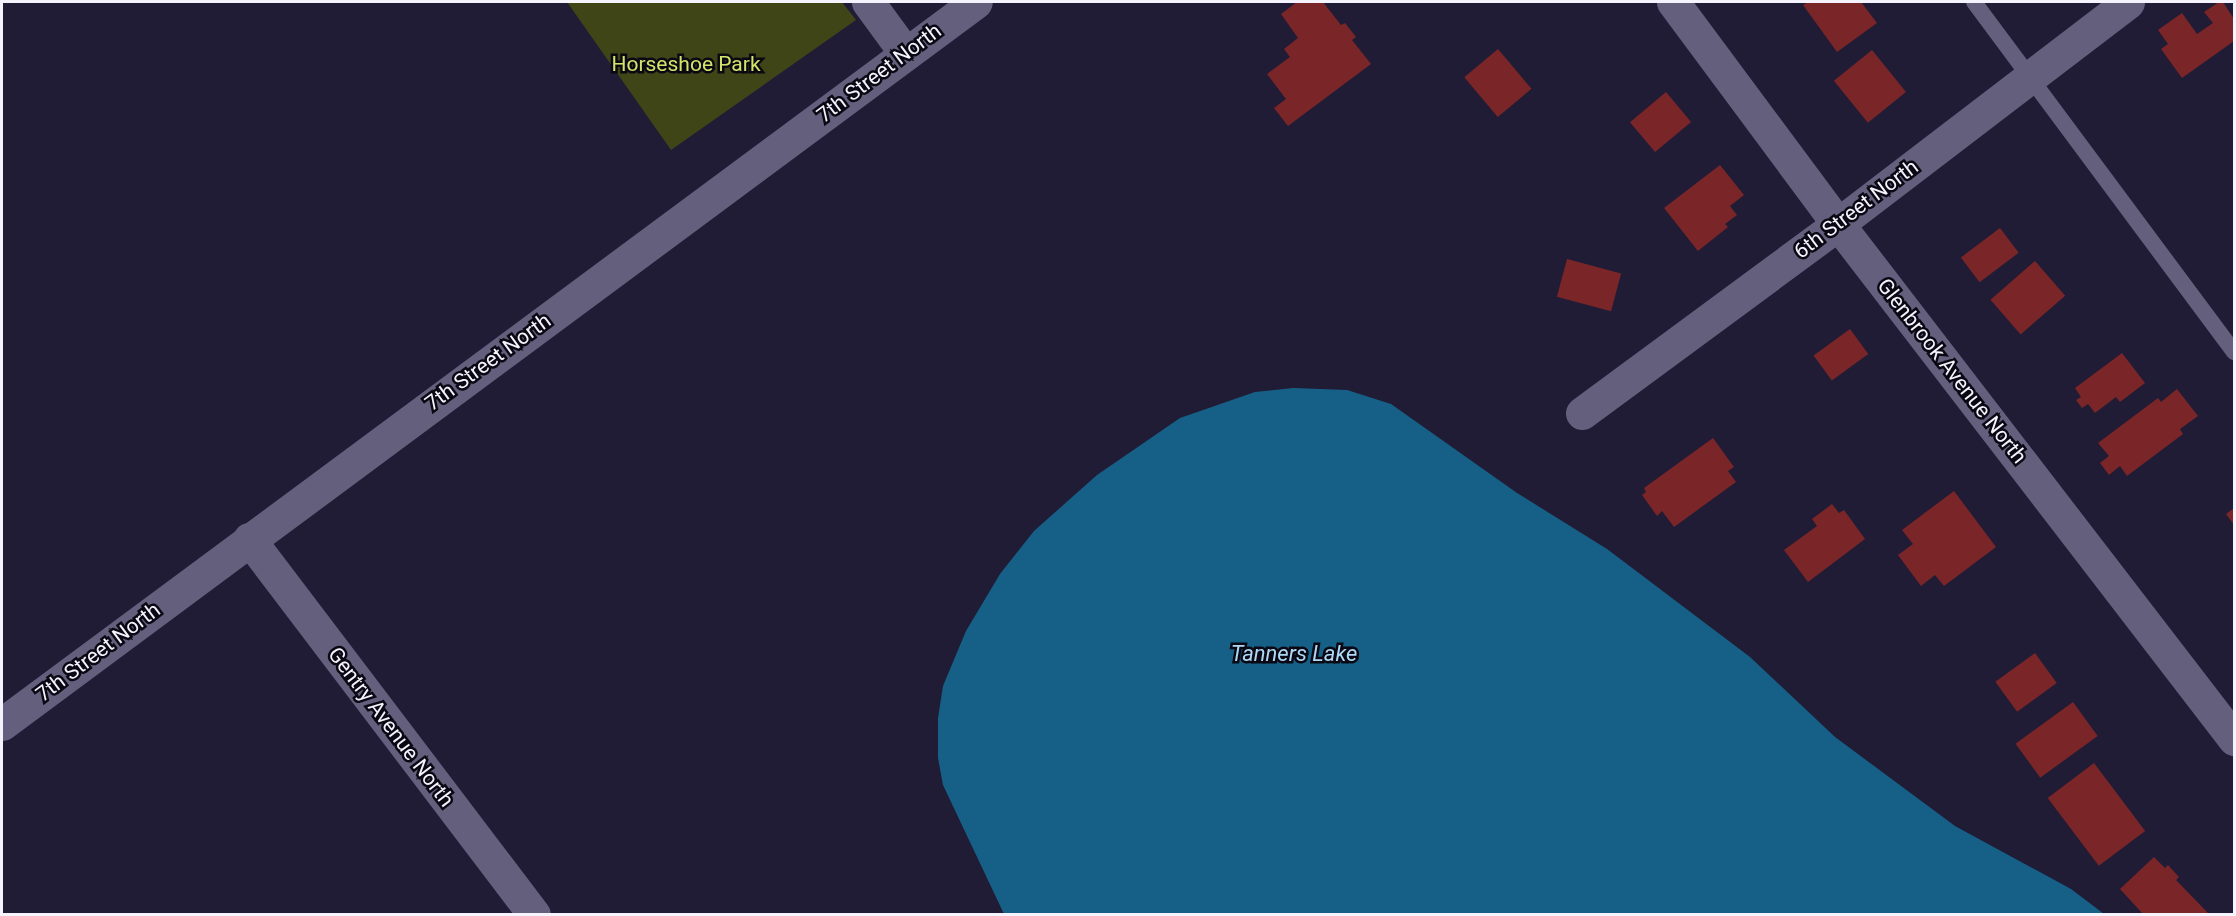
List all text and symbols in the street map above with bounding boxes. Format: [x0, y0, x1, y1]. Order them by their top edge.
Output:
street label: 7th Street North [812, 18, 946, 128]
park label: Horseshoe Park [611, 51, 761, 77]
street label: 6th Street North [1789, 154, 1923, 264]
street label: Glenbrook Avenue North [1872, 274, 2032, 468]
street label: 7th Street North [420, 308, 556, 416]
street label: 7th Street North [31, 597, 165, 707]
water label: Tanners Lake [1231, 641, 1357, 667]
street label: Gentry Avenue North [323, 642, 459, 812]

